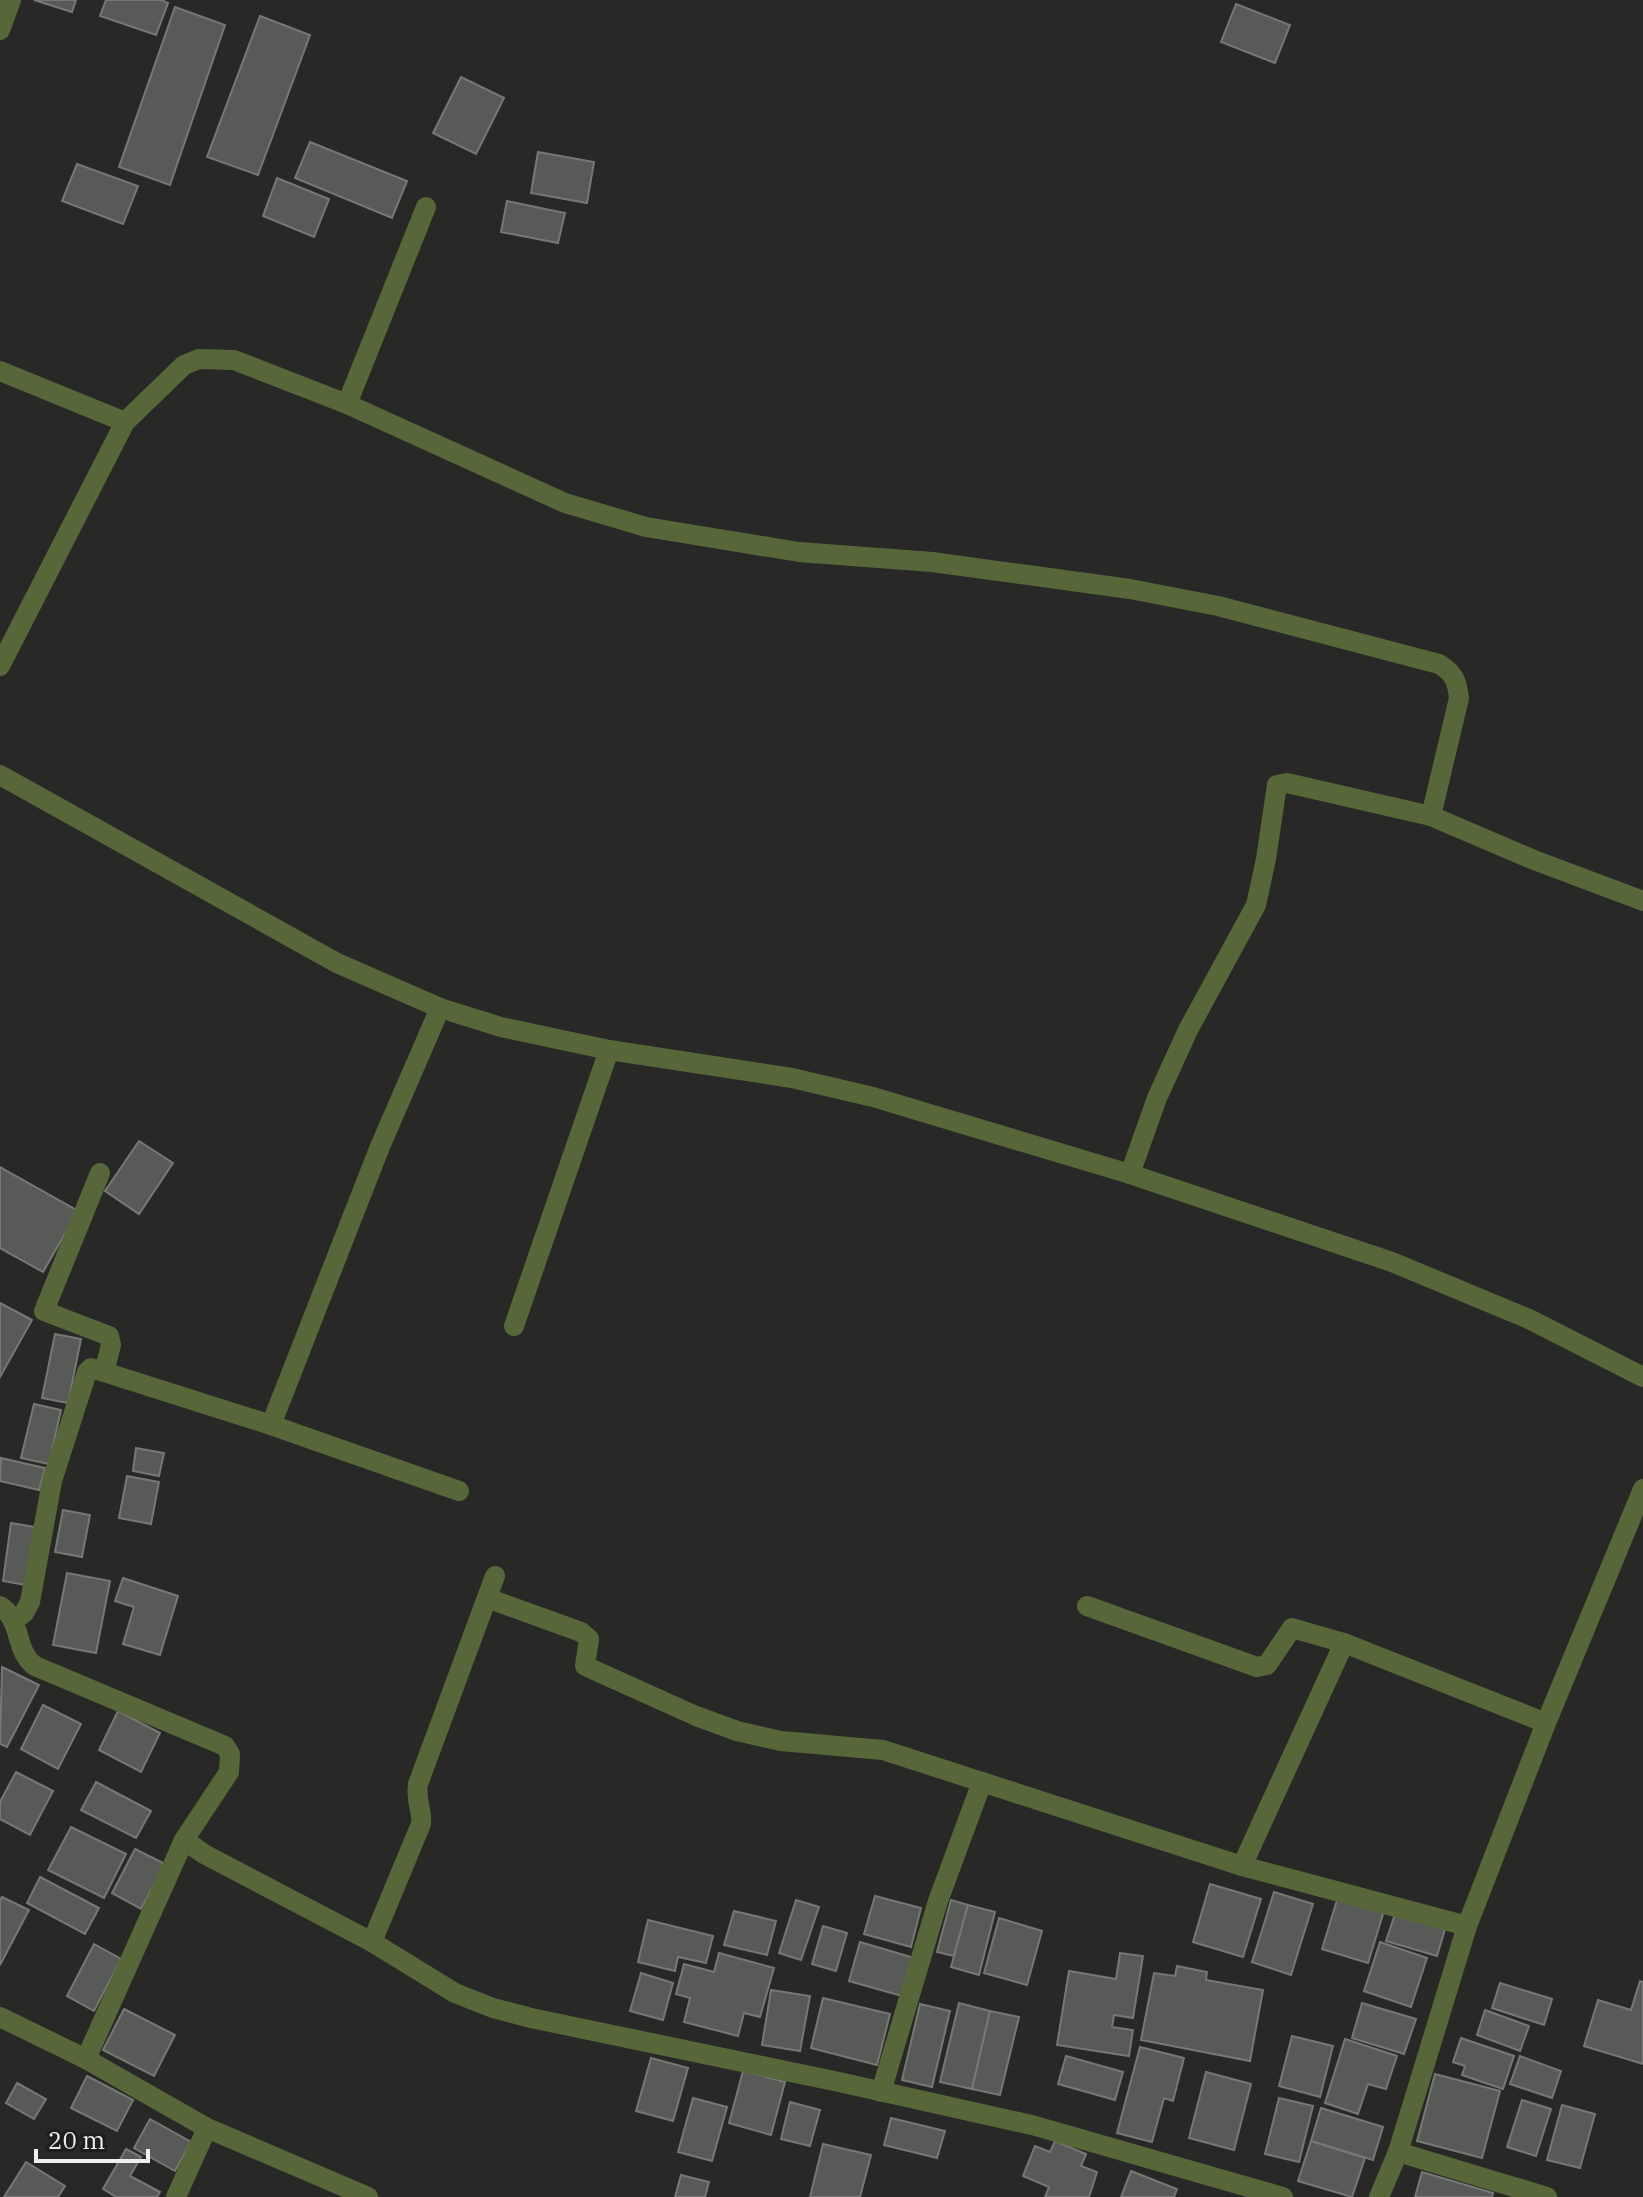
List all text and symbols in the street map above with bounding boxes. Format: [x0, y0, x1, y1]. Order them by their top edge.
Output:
scale bar [36, 2113, 148, 2163]
text: 20 m [48, 2124, 105, 2156]

